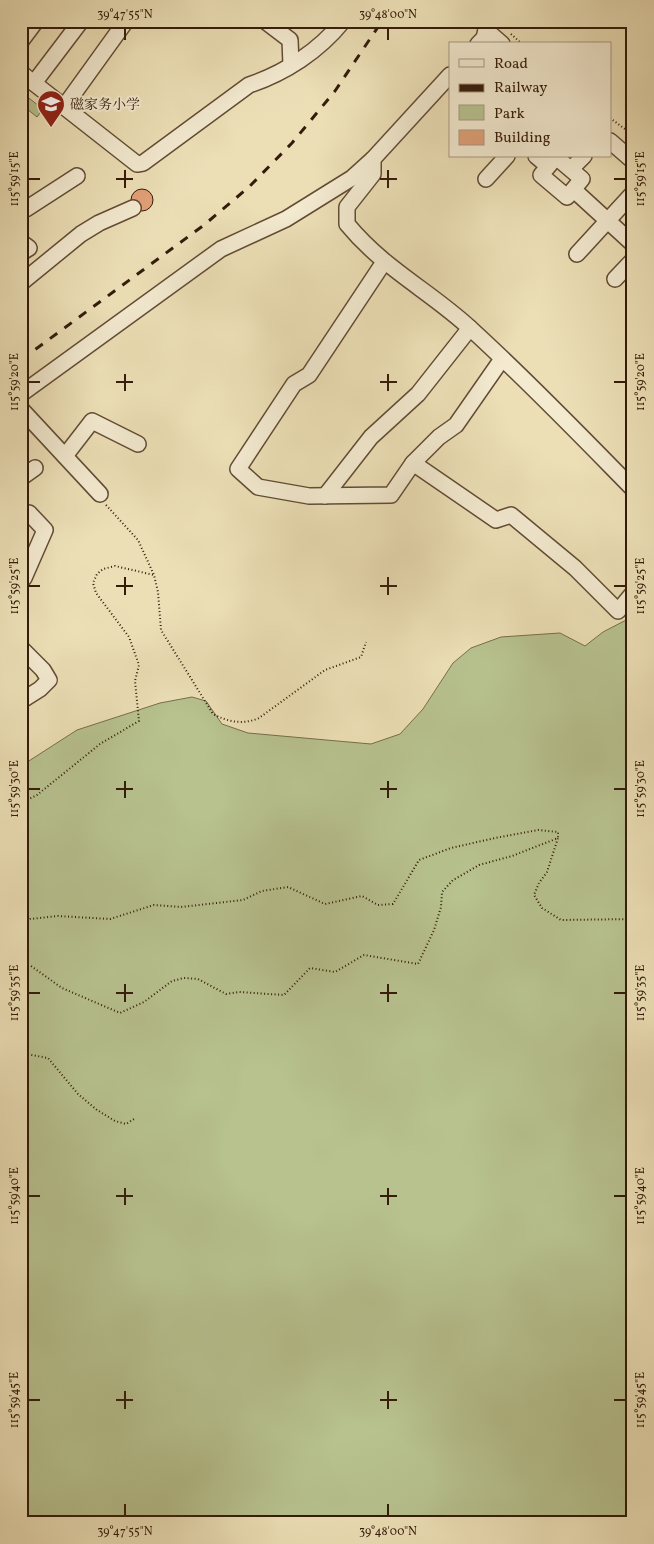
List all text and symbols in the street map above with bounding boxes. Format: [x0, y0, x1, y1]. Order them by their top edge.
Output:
text: 39°47'55"N [97, 7, 153, 23]
text: 39°48'00"N [359, 7, 417, 23]
legend [449, 42, 612, 158]
text: Road [494, 54, 528, 75]
text: Railway [494, 78, 547, 99]
school or university icon: 磁家务小学 [36, 89, 66, 128]
place label: 磁家务小学 [70, 96, 140, 115]
text: Park [494, 104, 525, 125]
text: Building [494, 128, 551, 149]
text: 115°59'15"E [7, 151, 23, 207]
text: 115°59'15"E [633, 151, 649, 207]
text: 115°59'20"E [7, 353, 23, 411]
text: 115°59'20"E [633, 353, 649, 411]
text: 115°59'25"E [7, 558, 23, 614]
text: 115°59'25"E [633, 558, 649, 614]
text: 115°59'30"E [7, 760, 23, 818]
text: 115°59'30"E [633, 760, 649, 818]
text: 115°59'35"E [7, 965, 23, 1021]
text: 115°59'35"E [633, 965, 649, 1021]
text: 115°59'40"E [7, 1167, 23, 1225]
text: 115°59'40"E [633, 1167, 649, 1225]
text: 115°59'45"E [7, 1372, 23, 1428]
text: 115°59'45"E [633, 1372, 649, 1428]
text: 39°47'55"N [97, 1524, 153, 1540]
text: 39°48'00"N [359, 1524, 417, 1540]

